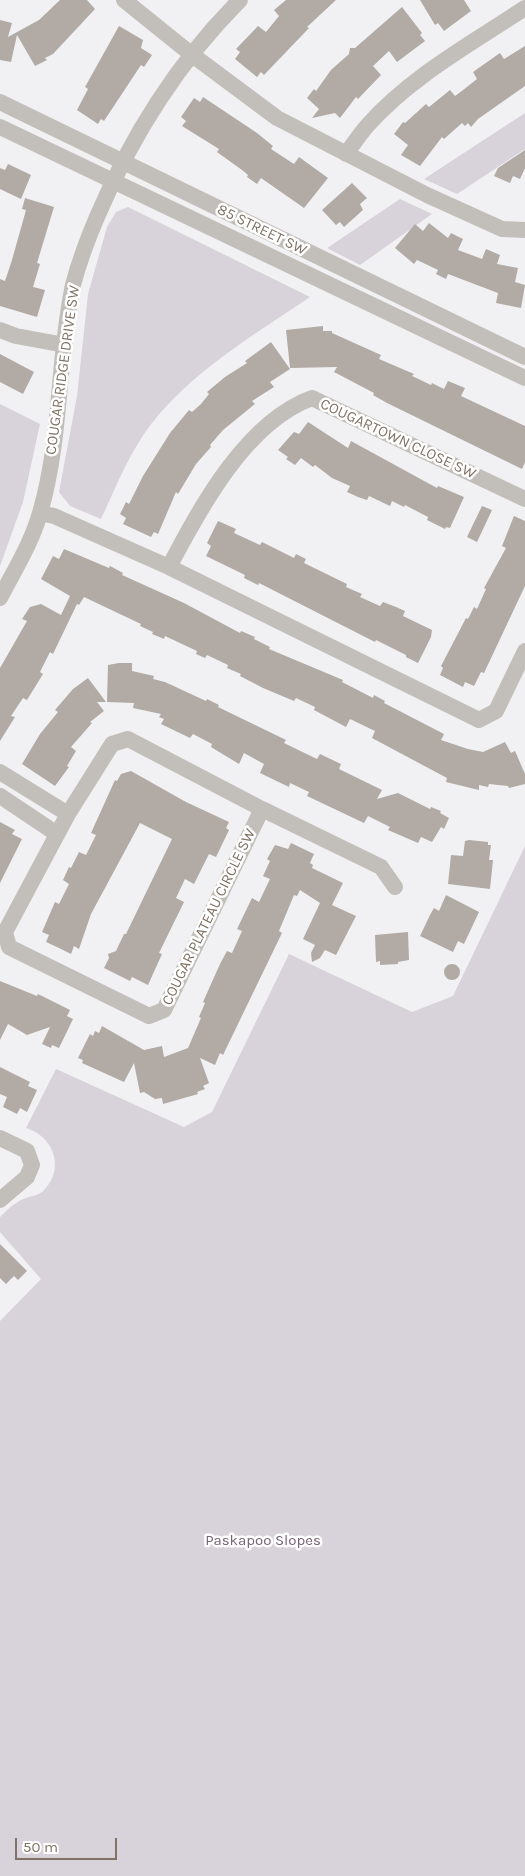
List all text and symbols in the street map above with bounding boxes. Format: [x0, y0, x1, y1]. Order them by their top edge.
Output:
street label: 85 STREET SW [214, 201, 310, 259]
street label: COUGAR RIDGE DRIVE SW [42, 284, 84, 456]
street label: COUGARTOWN CLOSE SW [317, 395, 479, 483]
street label: COUGAR PLATEAU CIRCLE SW [158, 826, 260, 1008]
park label: Paskapoo Slopes [205, 1532, 321, 1550]
scale bar [18, 1828, 120, 1860]
text: 50 m [23, 1838, 58, 1856]

